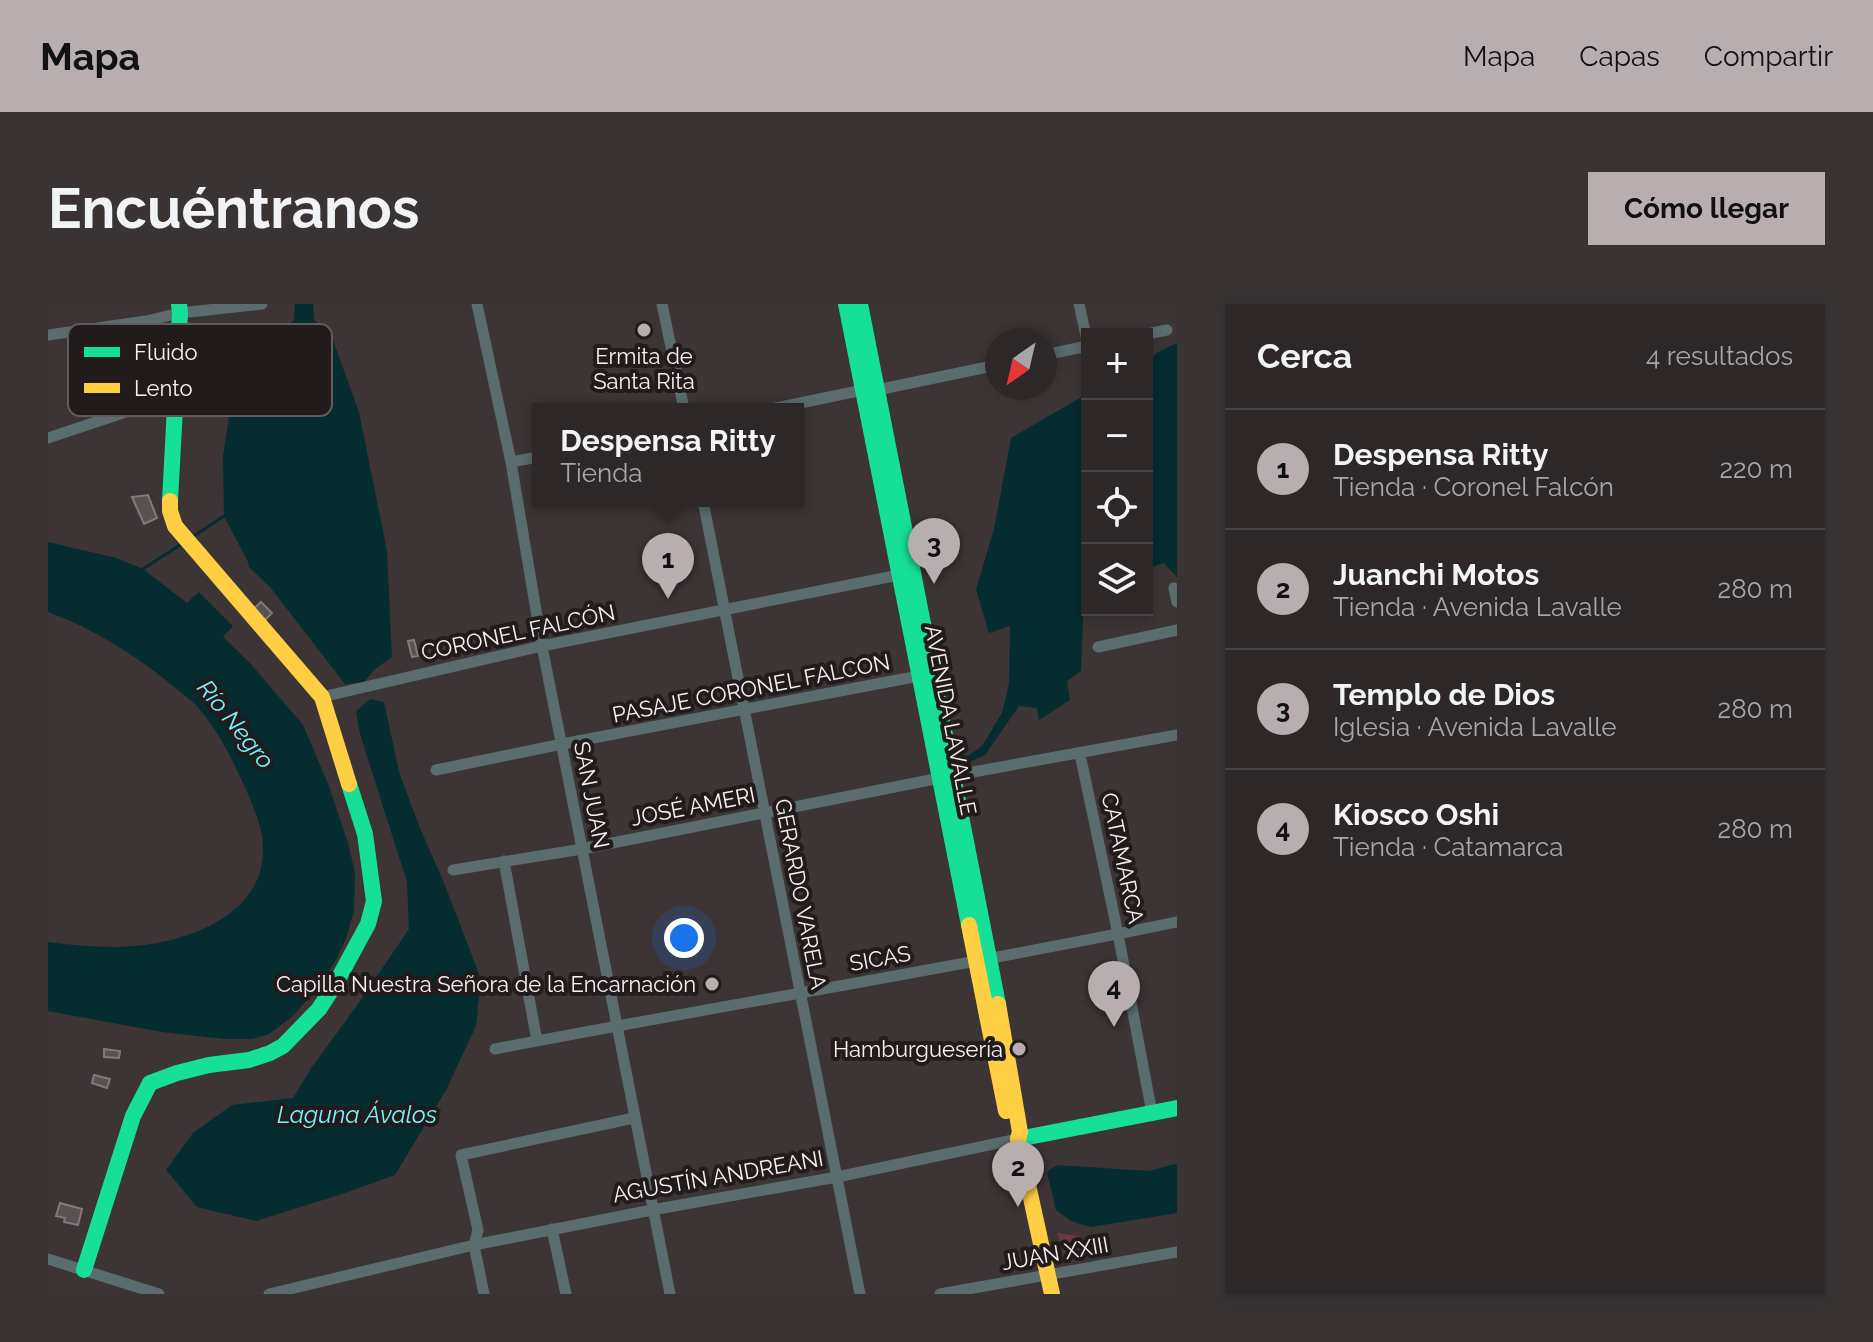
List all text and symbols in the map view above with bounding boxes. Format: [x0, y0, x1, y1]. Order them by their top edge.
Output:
text: Mapa [40, 34, 140, 79]
text: Mapa [1463, 40, 1535, 73]
text: Capas [1579, 40, 1660, 73]
text: Compartir [1704, 40, 1833, 73]
button: Cómo llegar [1588, 172, 1825, 245]
text: Encuéntranos [48, 175, 419, 241]
marker: Ermita de Santa Rita [635, 321, 653, 339]
legend [68, 324, 332, 416]
north arrow [985, 328, 1057, 400]
map controls [1081, 328, 1153, 616]
button: + [1081, 328, 1153, 400]
text: Cerca [1257, 336, 1352, 376]
text: Fluido [134, 339, 198, 365]
text: 4 resultados [1646, 341, 1793, 371]
place label: Ermita de Santa Rita [593, 343, 695, 394]
text: Lento [134, 375, 192, 401]
button: − [1081, 400, 1153, 472]
popup [532, 403, 804, 507]
text: Despensa Ritty [560, 423, 776, 458]
text: Despensa Ritty [1333, 437, 1549, 472]
text: 1 [1277, 454, 1289, 484]
text: 220 m [1719, 454, 1793, 484]
text: Tienda [560, 458, 643, 488]
button: locate [1081, 472, 1153, 544]
text: Tienda · Coronel Falcón [1333, 472, 1614, 502]
pin: 3 [908, 518, 960, 584]
pin: 1 [642, 533, 694, 599]
button: layers [1081, 544, 1153, 616]
text: Juanchi Motos [1333, 557, 1539, 592]
text: 2 [1276, 574, 1290, 604]
text: 280 m [1718, 574, 1793, 604]
text: Tienda · Avenida Lavalle [1333, 592, 1622, 622]
street label: CORONEL FALCÓN [419, 599, 617, 665]
street label: AVENIDA LAVALLE [920, 623, 982, 817]
street label: PASAJE CORONEL FALCON [610, 648, 892, 728]
water label: Río Negro [191, 674, 281, 774]
text: Templo de Dios [1333, 677, 1555, 712]
text: 3 [1276, 694, 1290, 724]
text: 280 m [1718, 694, 1793, 724]
text: Iglesia · Avenida Lavalle [1333, 712, 1617, 742]
street label: SAN JUAN [569, 739, 615, 851]
street label: JOSÉ AMERI [629, 781, 757, 831]
street label: CATAMARCA [1096, 790, 1150, 926]
street label: GERARDO VARELA [770, 796, 832, 992]
text: Kiosco Oshi [1333, 797, 1499, 832]
text: 4 [1276, 814, 1290, 844]
text: 280 m [1718, 814, 1793, 844]
text: Tienda · Catamarca [1333, 832, 1563, 862]
your location [664, 918, 704, 958]
street label: SICAS [847, 940, 913, 976]
pin: 4 [1088, 961, 1140, 1027]
place label: Capilla Nuestra Señora de la Encarnación [276, 971, 696, 997]
marker: Capilla Nuestra Señora de la Encarnación [703, 975, 721, 993]
place label: Hamburguesería [833, 1036, 1003, 1062]
marker: Hamburguesería [1010, 1040, 1028, 1058]
water label: Laguna Ávalos [277, 1100, 437, 1129]
pin: 2 [992, 1141, 1044, 1207]
street label: AGUSTÍN ANDREANI [611, 1145, 825, 1207]
street label: JUAN XXIII [1000, 1231, 1110, 1275]

